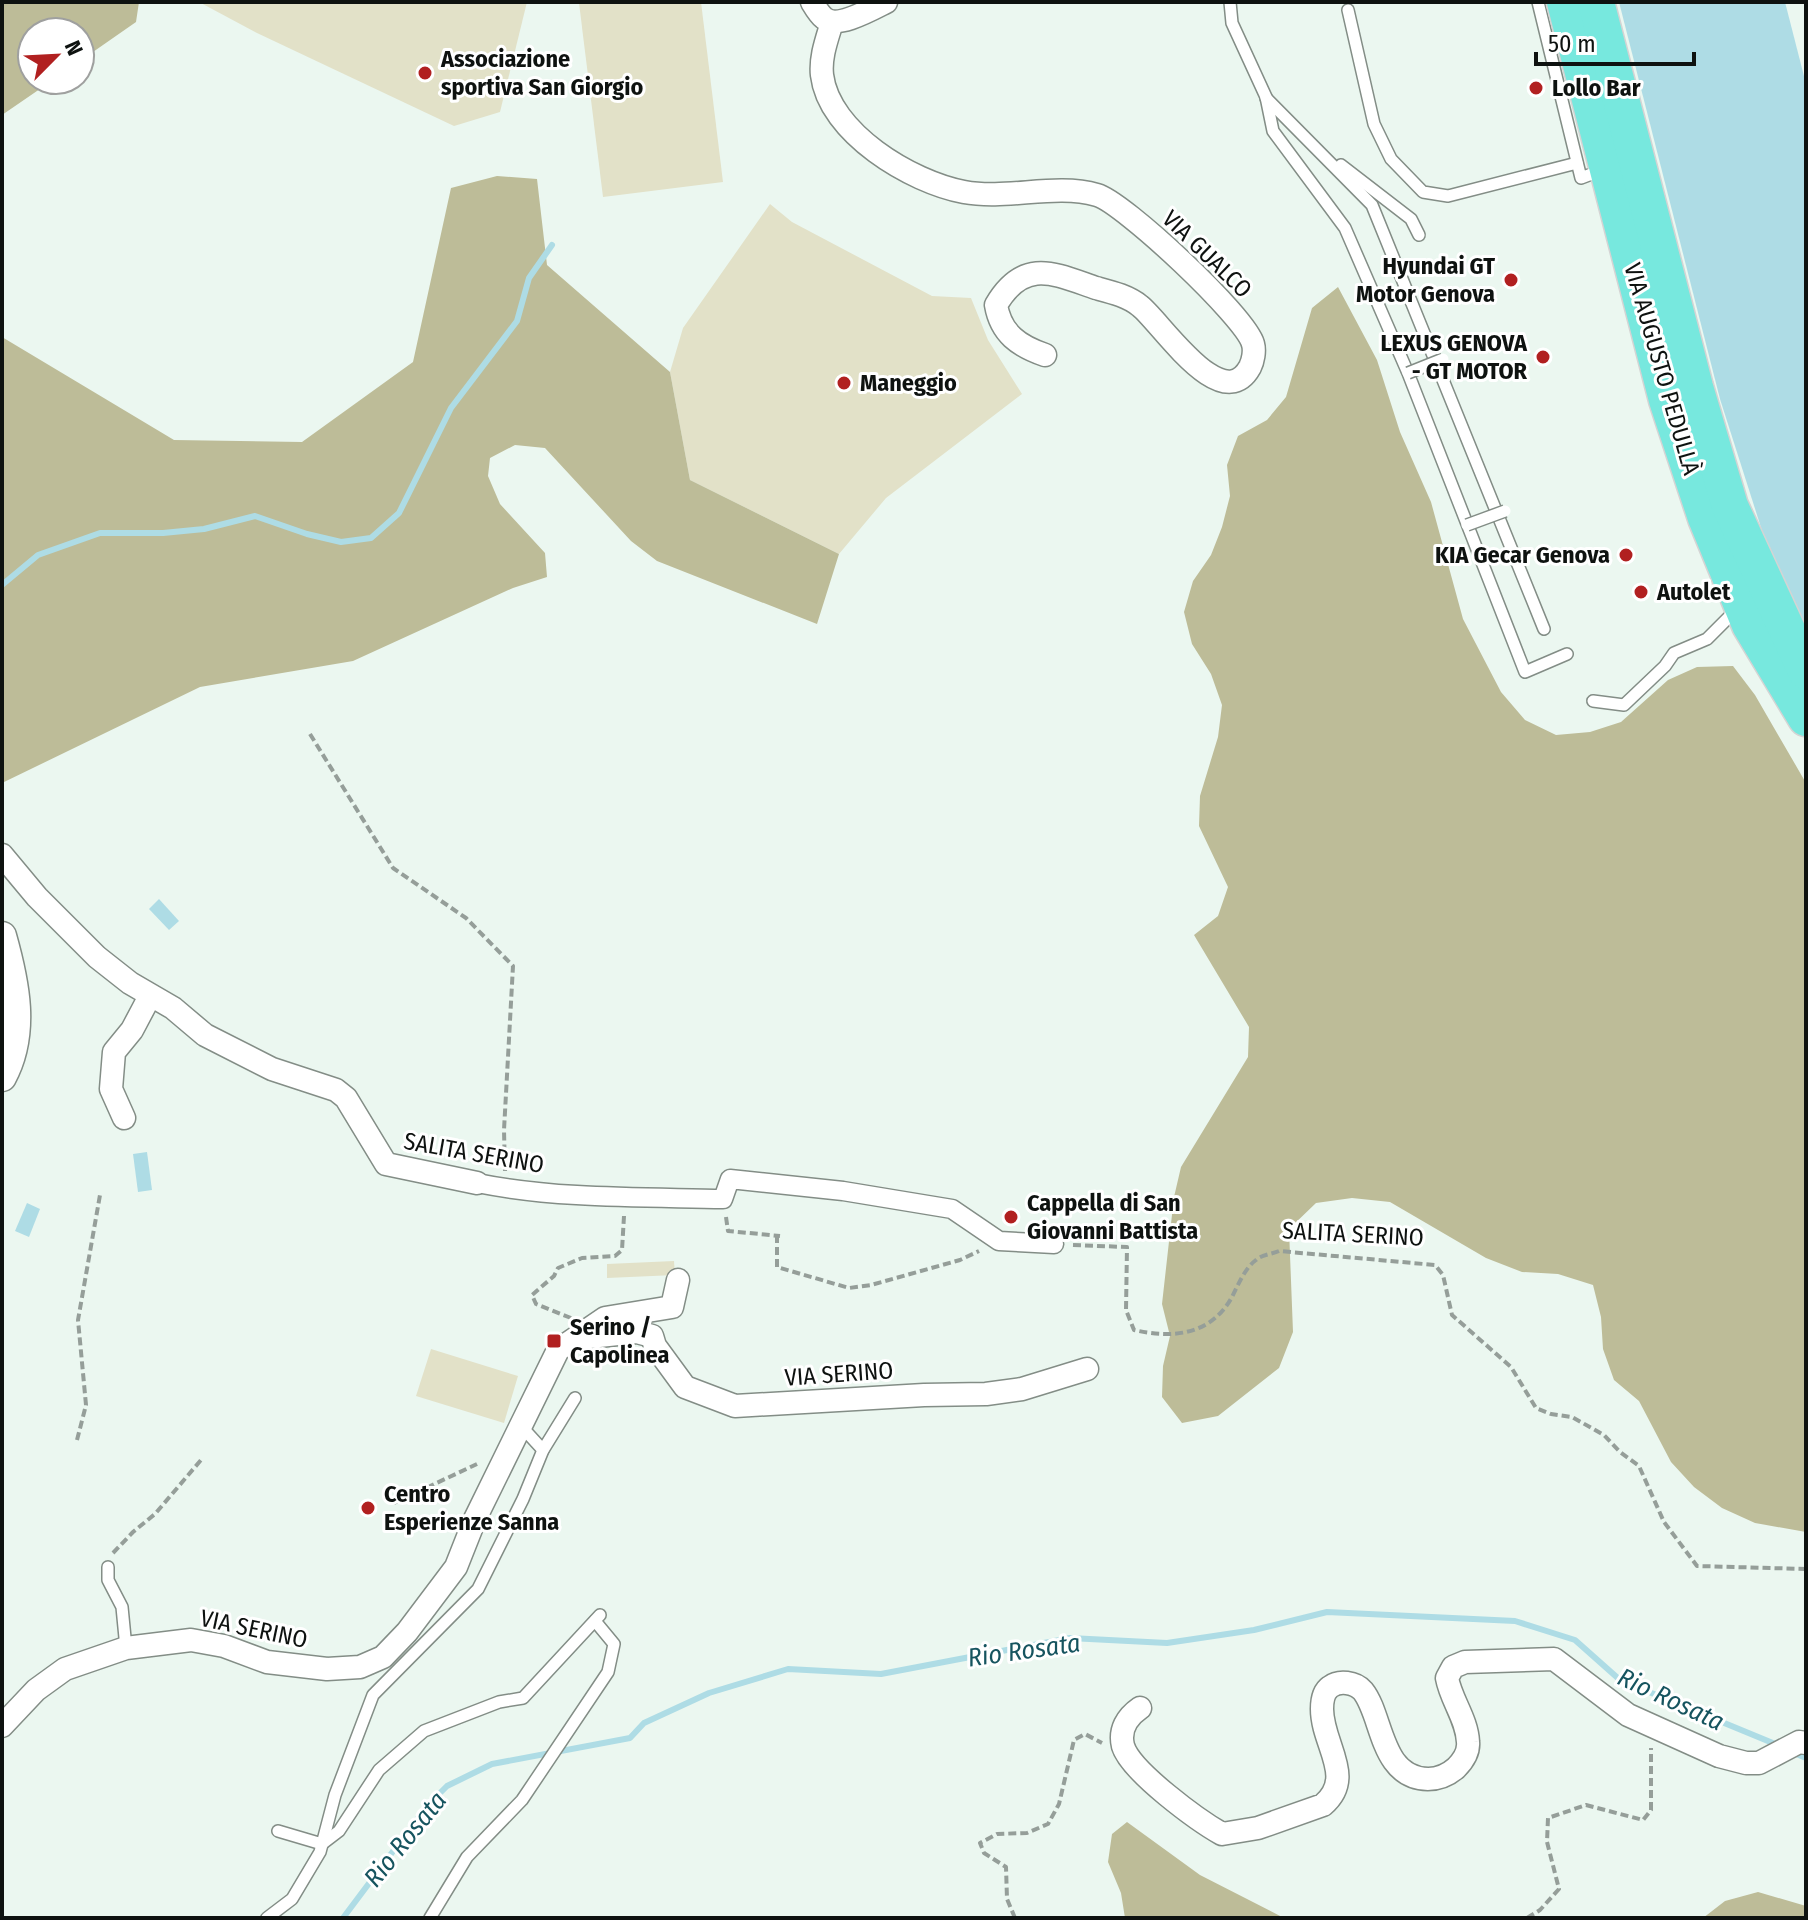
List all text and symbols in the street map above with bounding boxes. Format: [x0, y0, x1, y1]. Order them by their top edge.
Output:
north arrow [16, 16, 96, 96]
scale bar [1536, 16, 1694, 66]
text: 50 m [1548, 30, 1596, 58]
text: N [59, 37, 89, 60]
place label: Associazione sportiva San Giorgio [440, 45, 643, 101]
marker: Associazione sportiva San Giorgio [416, 64, 434, 82]
place label: Lollo Bar [1552, 74, 1641, 102]
marker: Lollo Bar [1527, 79, 1545, 97]
street label: VIA GUALCO [1157, 205, 1257, 303]
place label: Hyundai GT Motor Genova [1356, 252, 1495, 308]
street label: VIA AUGUSTO PEDULLÀ [1618, 260, 1707, 479]
marker: Hyundai GT Motor Genova [1502, 271, 1520, 289]
place label: LEXUS GENOVA - GT MOTOR [1380, 329, 1528, 385]
marker: LEXUS GENOVA - GT MOTOR [1534, 348, 1552, 366]
place label: Maneggio [860, 369, 957, 397]
marker: Maneggio [835, 374, 853, 392]
place label: KIA Gecar Genova [1435, 541, 1610, 569]
marker: KIA Gecar Genova [1617, 546, 1635, 564]
place label: Autolet [1656, 578, 1731, 606]
marker: Autolet [1632, 583, 1650, 601]
street label: SALITA SERINO [402, 1127, 546, 1179]
place label: Cappella di San Giovanni Battista [1027, 1189, 1198, 1245]
marker: Cappella di San Giovanni Battista [1002, 1208, 1020, 1226]
street label: SALITA SERINO [1282, 1216, 1424, 1252]
place label: Serino / Capolinea [570, 1313, 669, 1369]
marker: Serino / Capolinea [545, 1332, 563, 1350]
street label: VIA SERINO [784, 1356, 894, 1392]
place label: Centro Esperienze Sanna [384, 1480, 559, 1536]
marker: Centro Esperienze Sanna [359, 1499, 377, 1517]
street label: VIA SERINO [198, 1604, 310, 1654]
water label: Rio Rosata [966, 1627, 1082, 1674]
water label: Rio Rosata [1613, 1661, 1729, 1737]
water label: Rio Rosata [358, 1785, 453, 1893]

